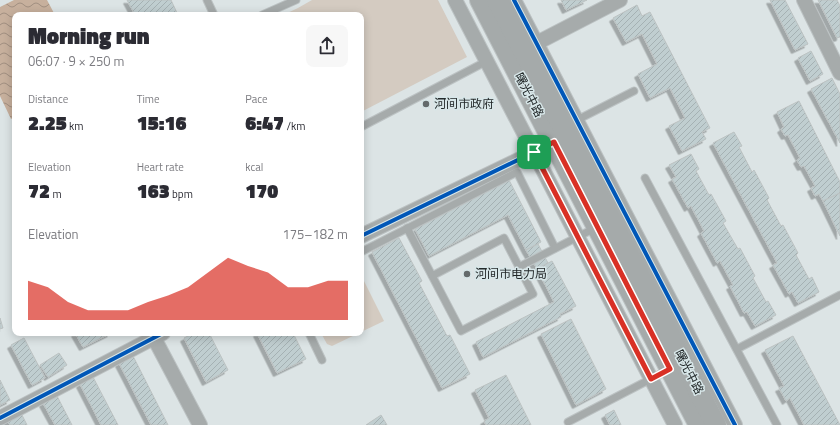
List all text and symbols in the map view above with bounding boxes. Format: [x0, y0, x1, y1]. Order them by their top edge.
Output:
text: Morning run [28, 19, 150, 53]
button: share [306, 25, 348, 67]
text: 06:07 · 9 × 250 m [28, 51, 124, 71]
street label: 曙光中路 [510, 69, 549, 120]
text: Distance [28, 91, 68, 107]
text: Time [137, 91, 160, 107]
text: Pace [245, 91, 268, 107]
place label: 河间市政府 [434, 94, 494, 113]
marker: 河间市政府 [421, 99, 431, 109]
text: 2.25 [28, 107, 67, 138]
text: 15:16 [137, 107, 186, 138]
text: 6:47 [245, 107, 284, 138]
text: km [67, 118, 84, 134]
text: /km [284, 118, 306, 134]
pin [517, 135, 551, 169]
icon: arrive [523, 141, 545, 163]
text: Elevation [28, 159, 71, 175]
text: Heart rate [137, 159, 184, 175]
text: kcal [245, 159, 263, 175]
text: 72 [28, 175, 50, 206]
text: 163 [137, 175, 170, 206]
text: 170 [245, 175, 278, 206]
text: m [50, 186, 62, 202]
text: bpm [170, 186, 193, 202]
text: Elevation [28, 224, 79, 244]
text: 175–182 m [282, 224, 348, 244]
place label: 河间市电力局 [475, 264, 547, 283]
marker: 河间市电力局 [462, 269, 472, 279]
street label: 曙光中路 [670, 346, 709, 397]

